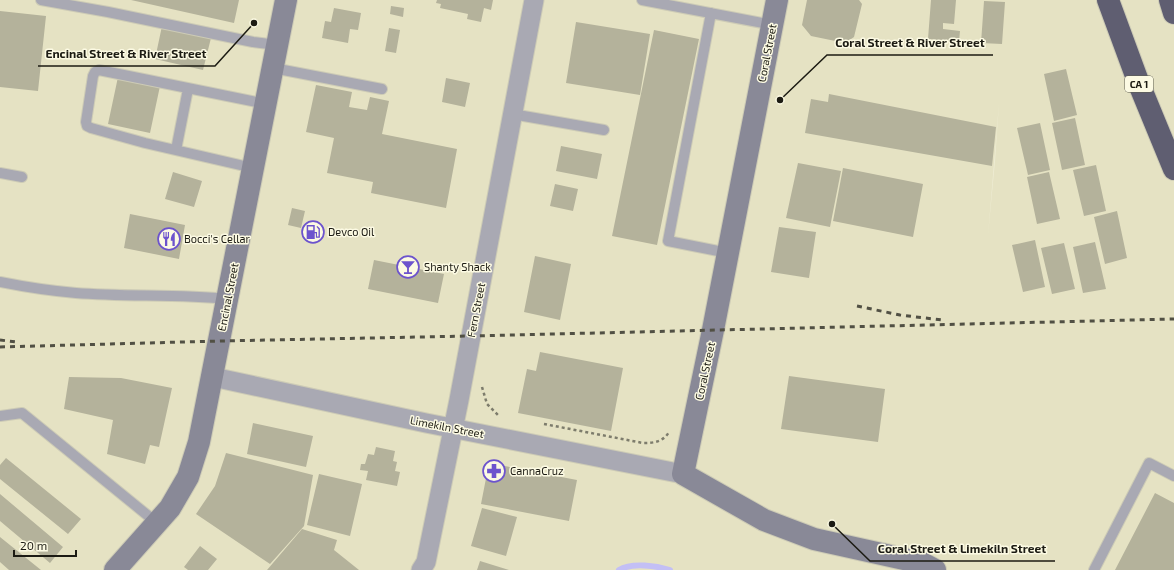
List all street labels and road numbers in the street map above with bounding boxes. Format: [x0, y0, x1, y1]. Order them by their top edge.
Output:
street label: Coral Street [755, 23, 779, 83]
road number: CA 1 [1125, 76, 1153, 92]
street label: Encinal Street [215, 262, 240, 332]
street label: Fern Street [464, 281, 487, 338]
street label: Coral Street [692, 341, 717, 401]
street label: Limekiln Street [409, 413, 485, 440]

